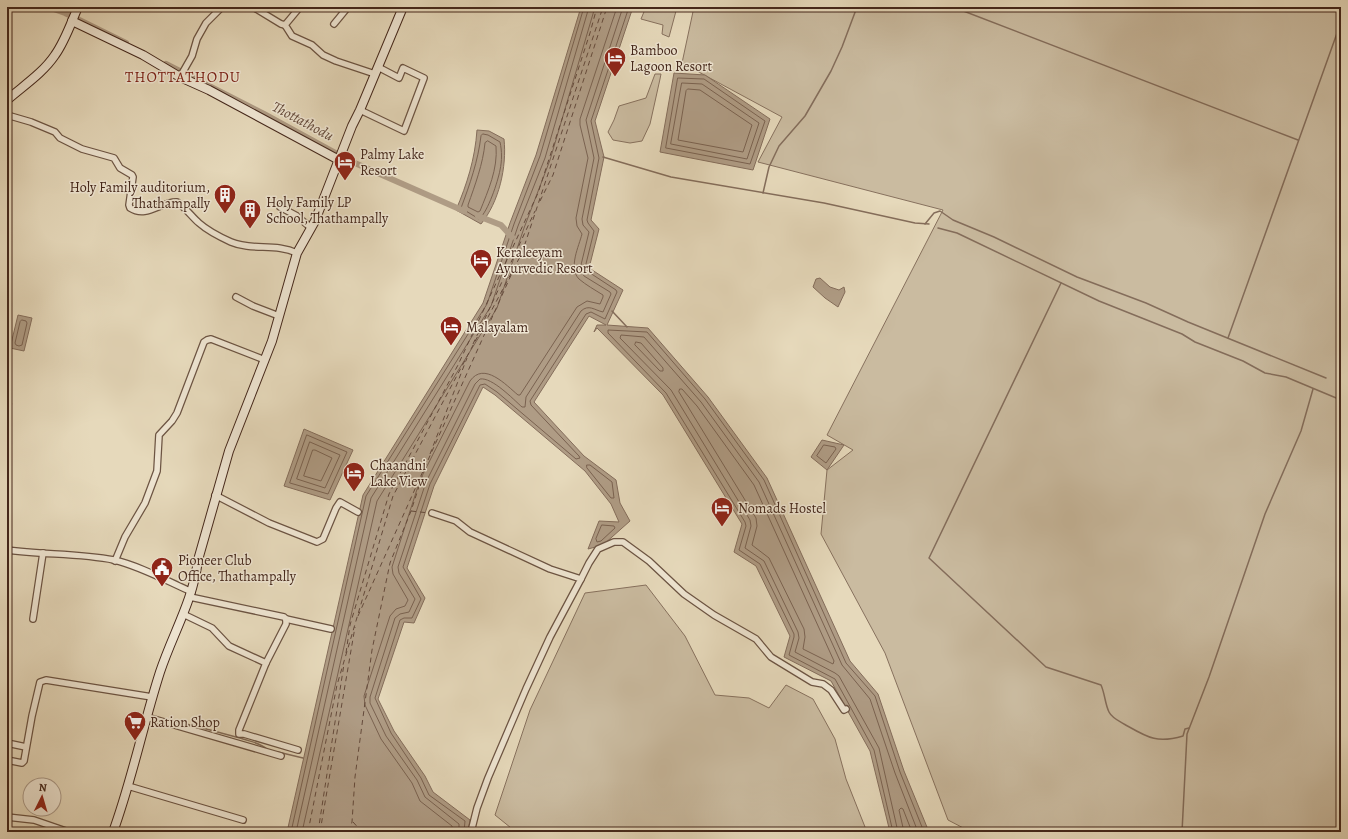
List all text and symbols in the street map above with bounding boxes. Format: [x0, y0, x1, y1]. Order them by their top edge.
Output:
place label: Bamboo Lagoon Resort [630, 41, 712, 76]
hotel icon: Bamboo Lagoon Resort [602, 45, 628, 78]
district label: THOTTATHODU [125, 67, 241, 87]
water label: Thottathodu [269, 96, 337, 146]
place label: Palmy Lake Resort [360, 145, 424, 180]
hotel icon: Palmy Lake Resort [332, 149, 358, 182]
place label: Holy Family auditorium, Thathampally [69, 178, 211, 213]
building icon: Holy Family auditorium, Thathampally [212, 182, 238, 215]
place label: Holy Family LP School, Thathampally [266, 193, 389, 228]
building icon: Holy Family LP School, Thathampally [237, 197, 263, 230]
place label: Keraleeyam Ayurvedic Resort [495, 243, 593, 278]
hotel icon: Keraleeyam Ayurvedic Resort [468, 247, 494, 280]
hotel icon: Malayalam [438, 314, 464, 347]
place label: Malayalam [466, 318, 528, 337]
place label: Chaandni Lake View [370, 456, 428, 491]
hotel icon: Chaandni Lake View [341, 460, 367, 493]
hotel icon: Nomads Hostel [709, 495, 735, 528]
place label: Nomads Hostel [738, 499, 827, 518]
place label: Pioneer Club Office, Thathampally [178, 551, 297, 586]
public building icon: Pioneer Club Office, Thathampally [149, 555, 175, 588]
supermarket icon: Ration Shop [122, 709, 148, 742]
place label: Ration Shop [150, 713, 220, 732]
north arrow [22, 777, 62, 817]
text: N [38, 780, 47, 795]

